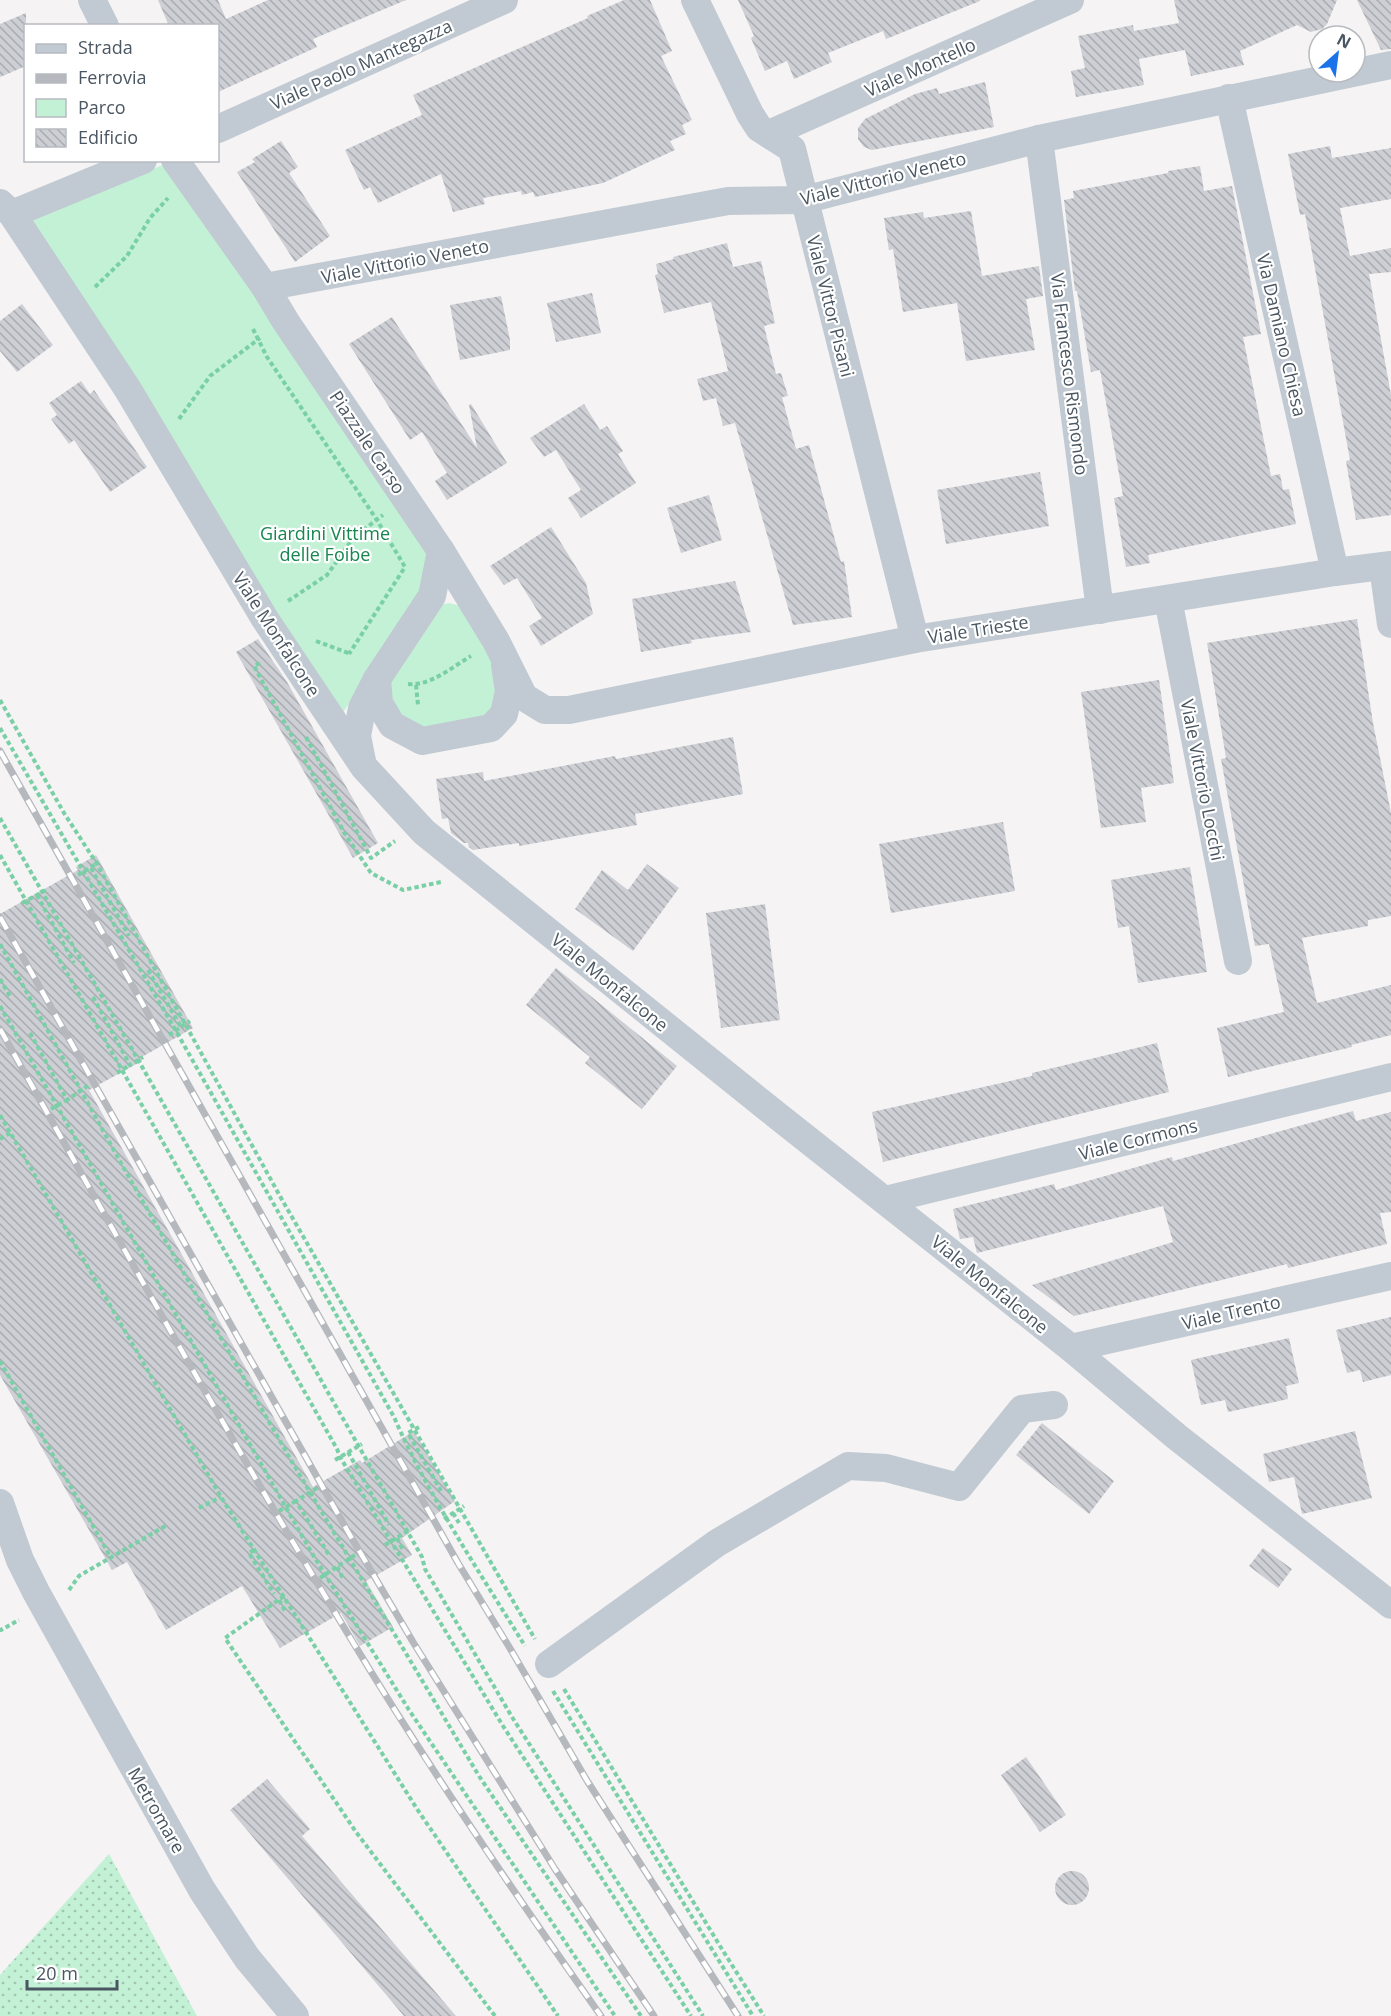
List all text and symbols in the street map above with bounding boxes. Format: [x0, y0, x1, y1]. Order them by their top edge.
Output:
street label: Viale Paolo Mantegazza [266, 13, 456, 115]
legend [24, 24, 219, 162]
north arrow [1307, 24, 1367, 84]
text: N [1333, 28, 1355, 54]
street label: Viale Montello [861, 32, 979, 102]
text: Strada [78, 35, 133, 59]
text: Ferrovia [78, 65, 146, 89]
text: Parco [78, 95, 126, 119]
text: Edificio [78, 125, 138, 149]
street label: Viale Vittorio Veneto [798, 146, 968, 210]
street label: Viale Vittorio Veneto [319, 233, 491, 289]
street label: Viale Vittor Pisani [802, 233, 860, 379]
street label: Via Damiano Chiesa [1252, 251, 1312, 419]
street label: Via Francesco Rismondo [1046, 271, 1094, 477]
street label: Piazzale Carso [325, 386, 411, 498]
park label: Giardini Vittime delle Foibe [260, 521, 390, 566]
street label: Viale Monfalcone [228, 567, 326, 701]
street label: Viale Trieste [926, 609, 1030, 649]
street label: Viale Vittorio Locchi [1176, 697, 1230, 863]
street label: Viale Monfalcone [547, 927, 673, 1037]
street label: Viale Cormons [1076, 1113, 1200, 1165]
street label: Viale Monfalcone [927, 1229, 1053, 1339]
street label: Viale Trento [1179, 1289, 1283, 1335]
street label: Metromare [123, 1763, 191, 1857]
scale bar [27, 1953, 117, 1991]
text: 20 m [36, 1961, 78, 1985]

